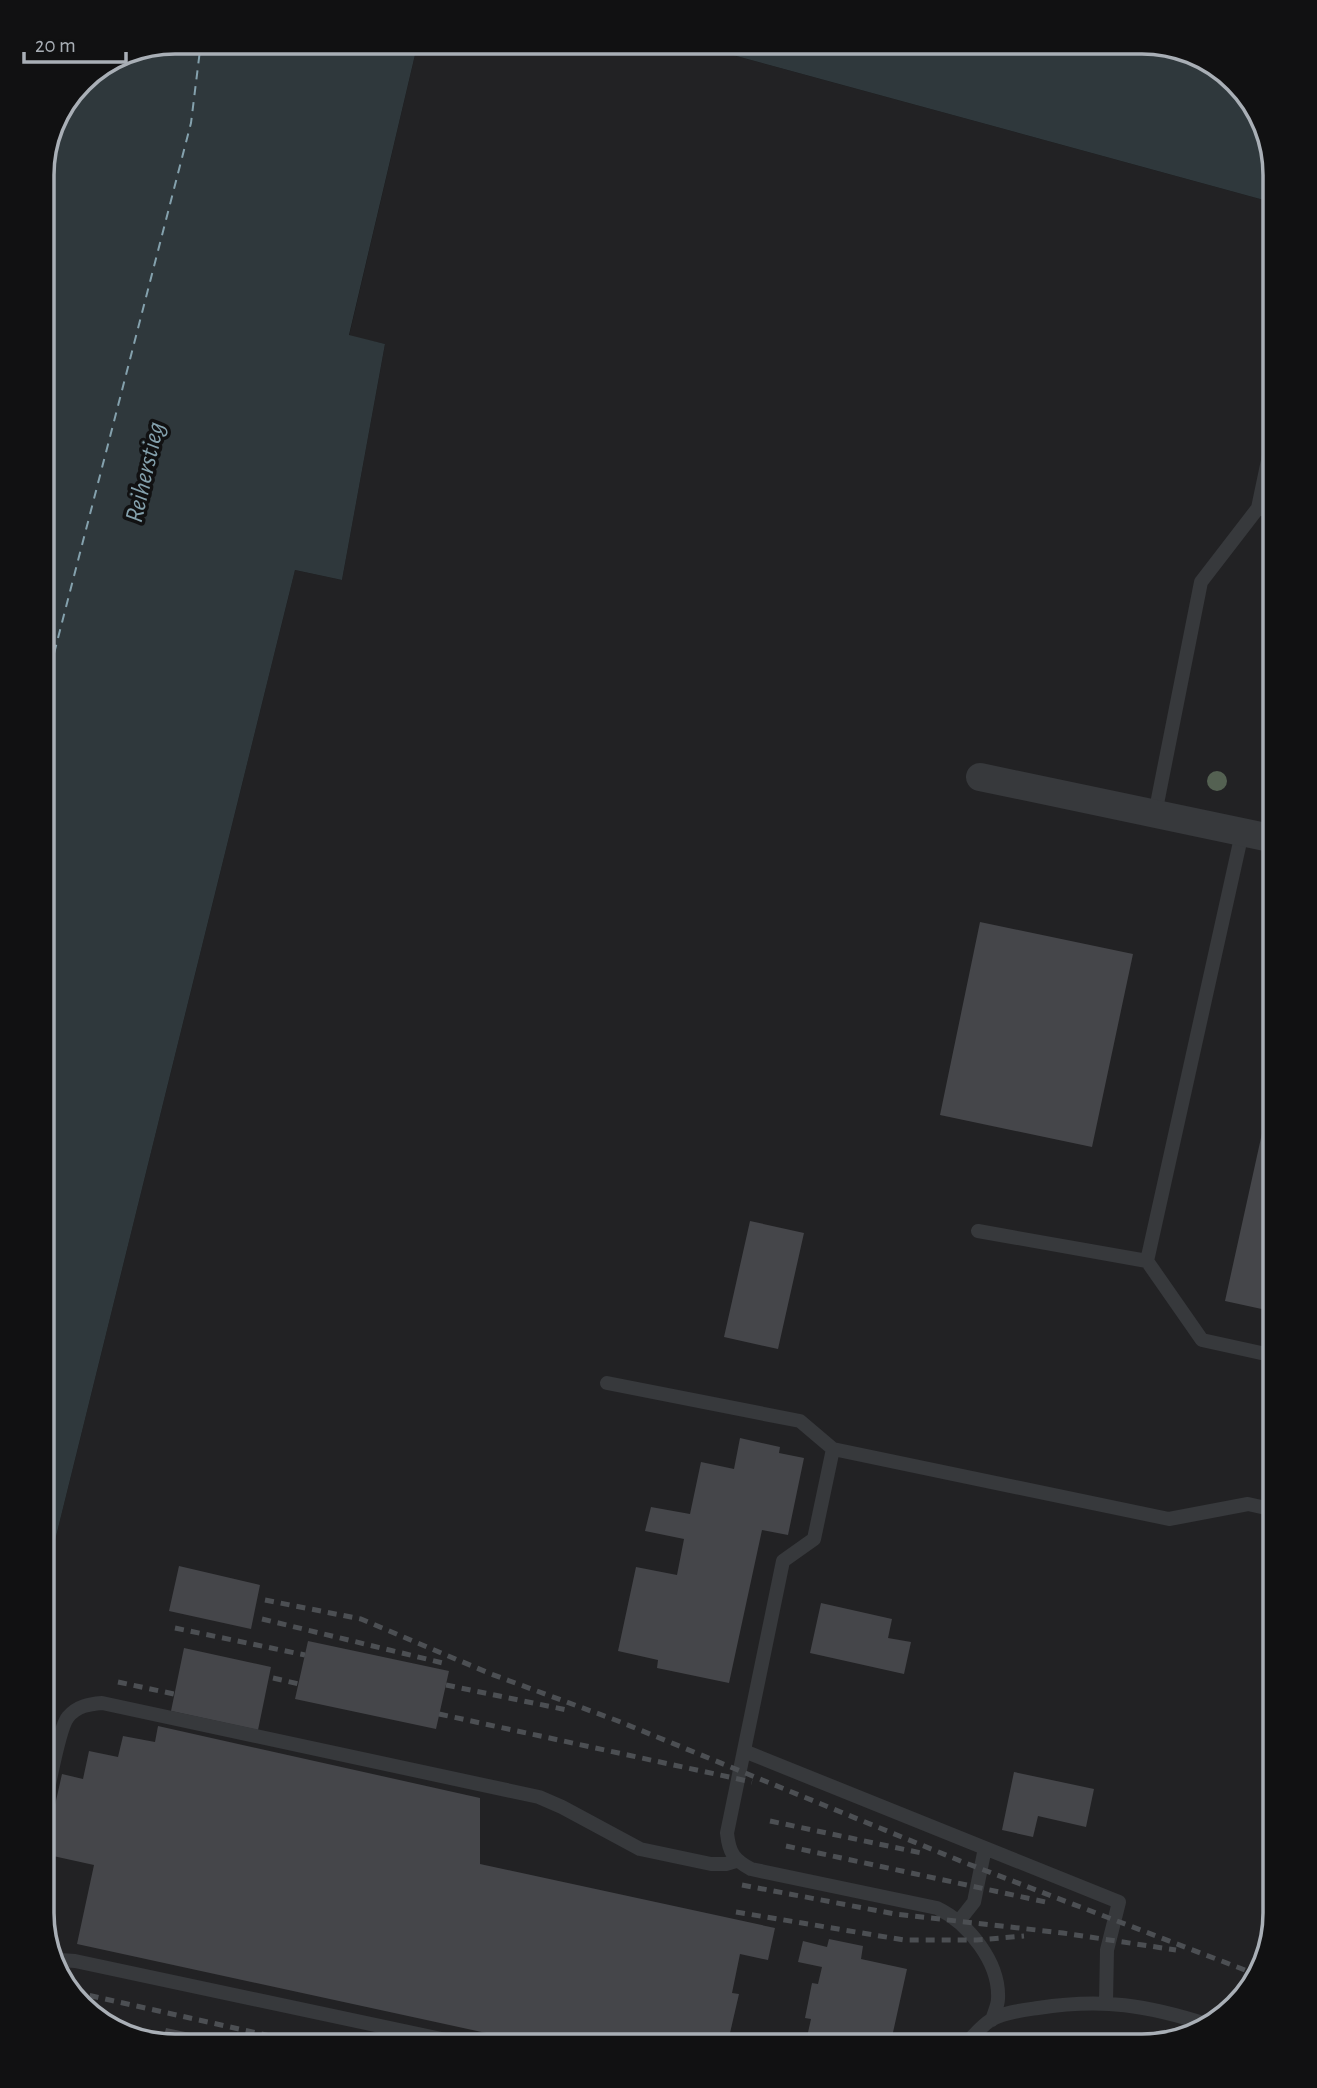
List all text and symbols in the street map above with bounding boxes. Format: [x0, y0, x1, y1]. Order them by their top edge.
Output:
scale bar [24, 21, 126, 65]
text: 20 m [35, 35, 76, 56]
water label: Reiherstieg [121, 419, 169, 525]

